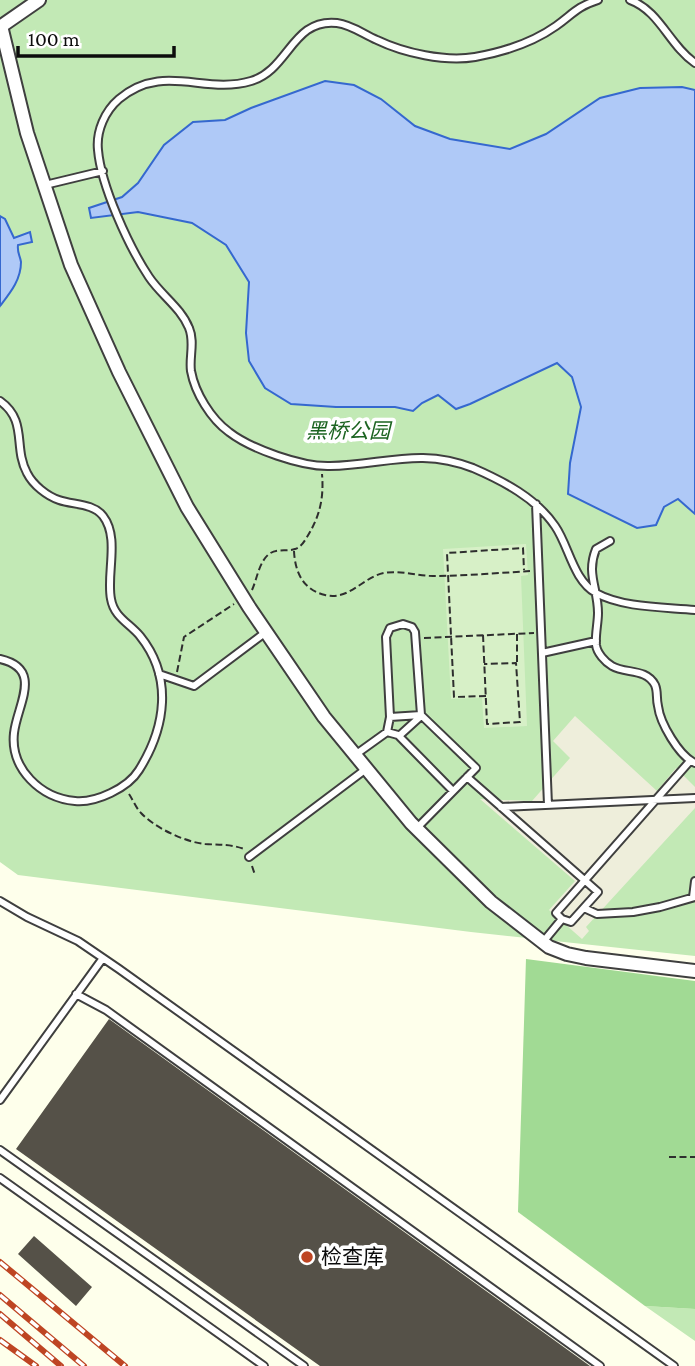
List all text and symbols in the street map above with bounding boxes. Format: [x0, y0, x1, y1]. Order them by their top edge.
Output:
scale bar [18, 14, 173, 58]
text: 100 m [28, 27, 80, 51]
park label: 黑桥公园 [306, 419, 393, 443]
place label: 检查库 [321, 1245, 384, 1269]
marker: 检查库 [299, 1249, 315, 1265]

